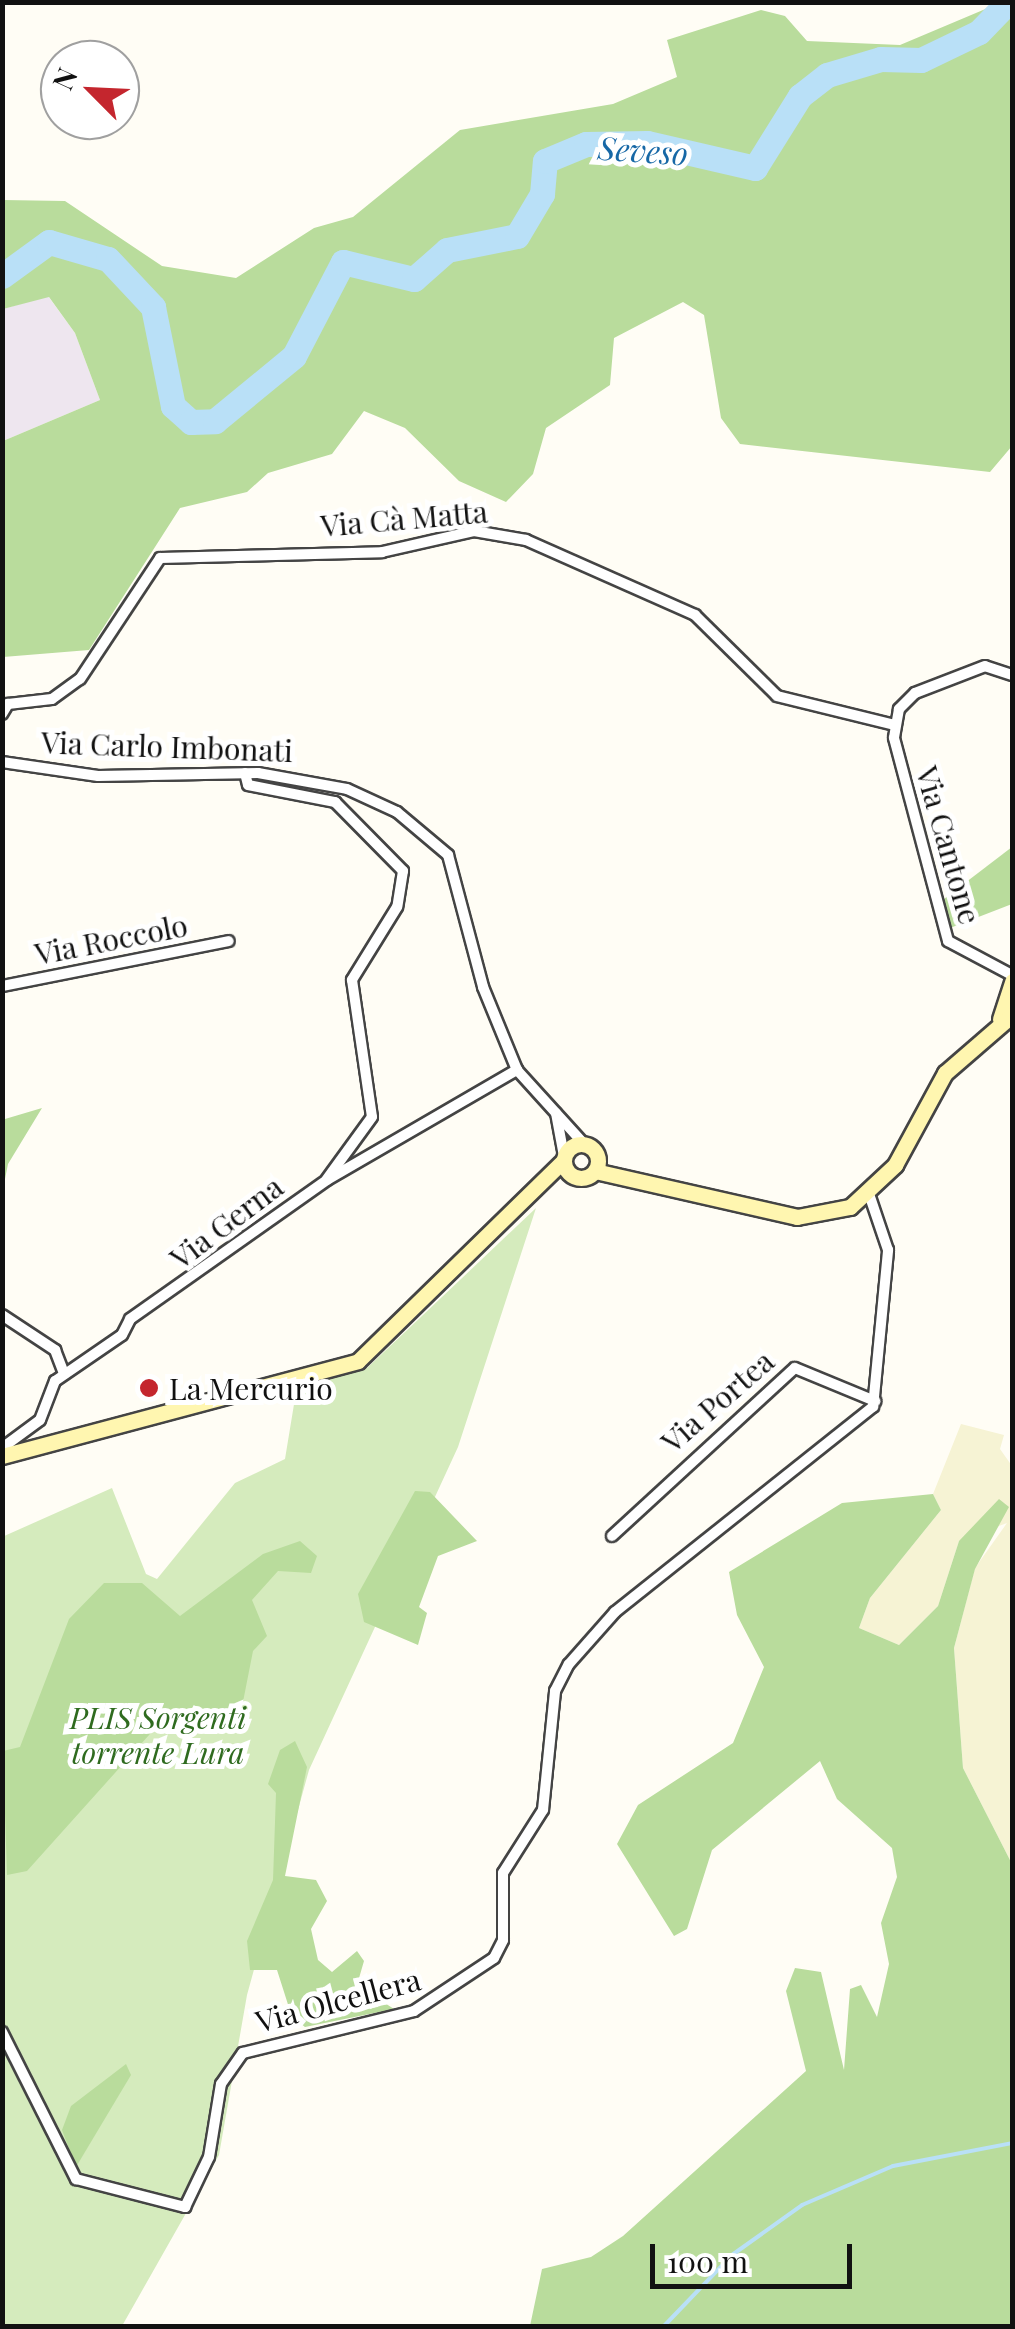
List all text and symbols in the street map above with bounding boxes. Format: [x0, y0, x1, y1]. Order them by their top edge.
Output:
north arrow [40, 40, 140, 140]
text: N [43, 62, 85, 95]
water label: Seveso [597, 128, 689, 172]
street label: Via Cà Matta [319, 493, 489, 543]
street label: Via Carlo Imbonati [40, 724, 294, 768]
street label: Via Cantone [909, 762, 989, 928]
street label: Via Roccolo [31, 907, 191, 971]
street label: Via Gerna [163, 1168, 289, 1276]
street label: Via Portea [653, 1342, 781, 1460]
place label: La Mercurio [169, 1370, 333, 1406]
marker: La Mercurio [138, 1377, 160, 1399]
park label: PLIS Sorgenti torrente Lura [70, 1699, 246, 1770]
street label: Via Olcellera [251, 1961, 425, 2039]
scale bar [655, 2224, 858, 2286]
text: 100 m [667, 2241, 748, 2281]

